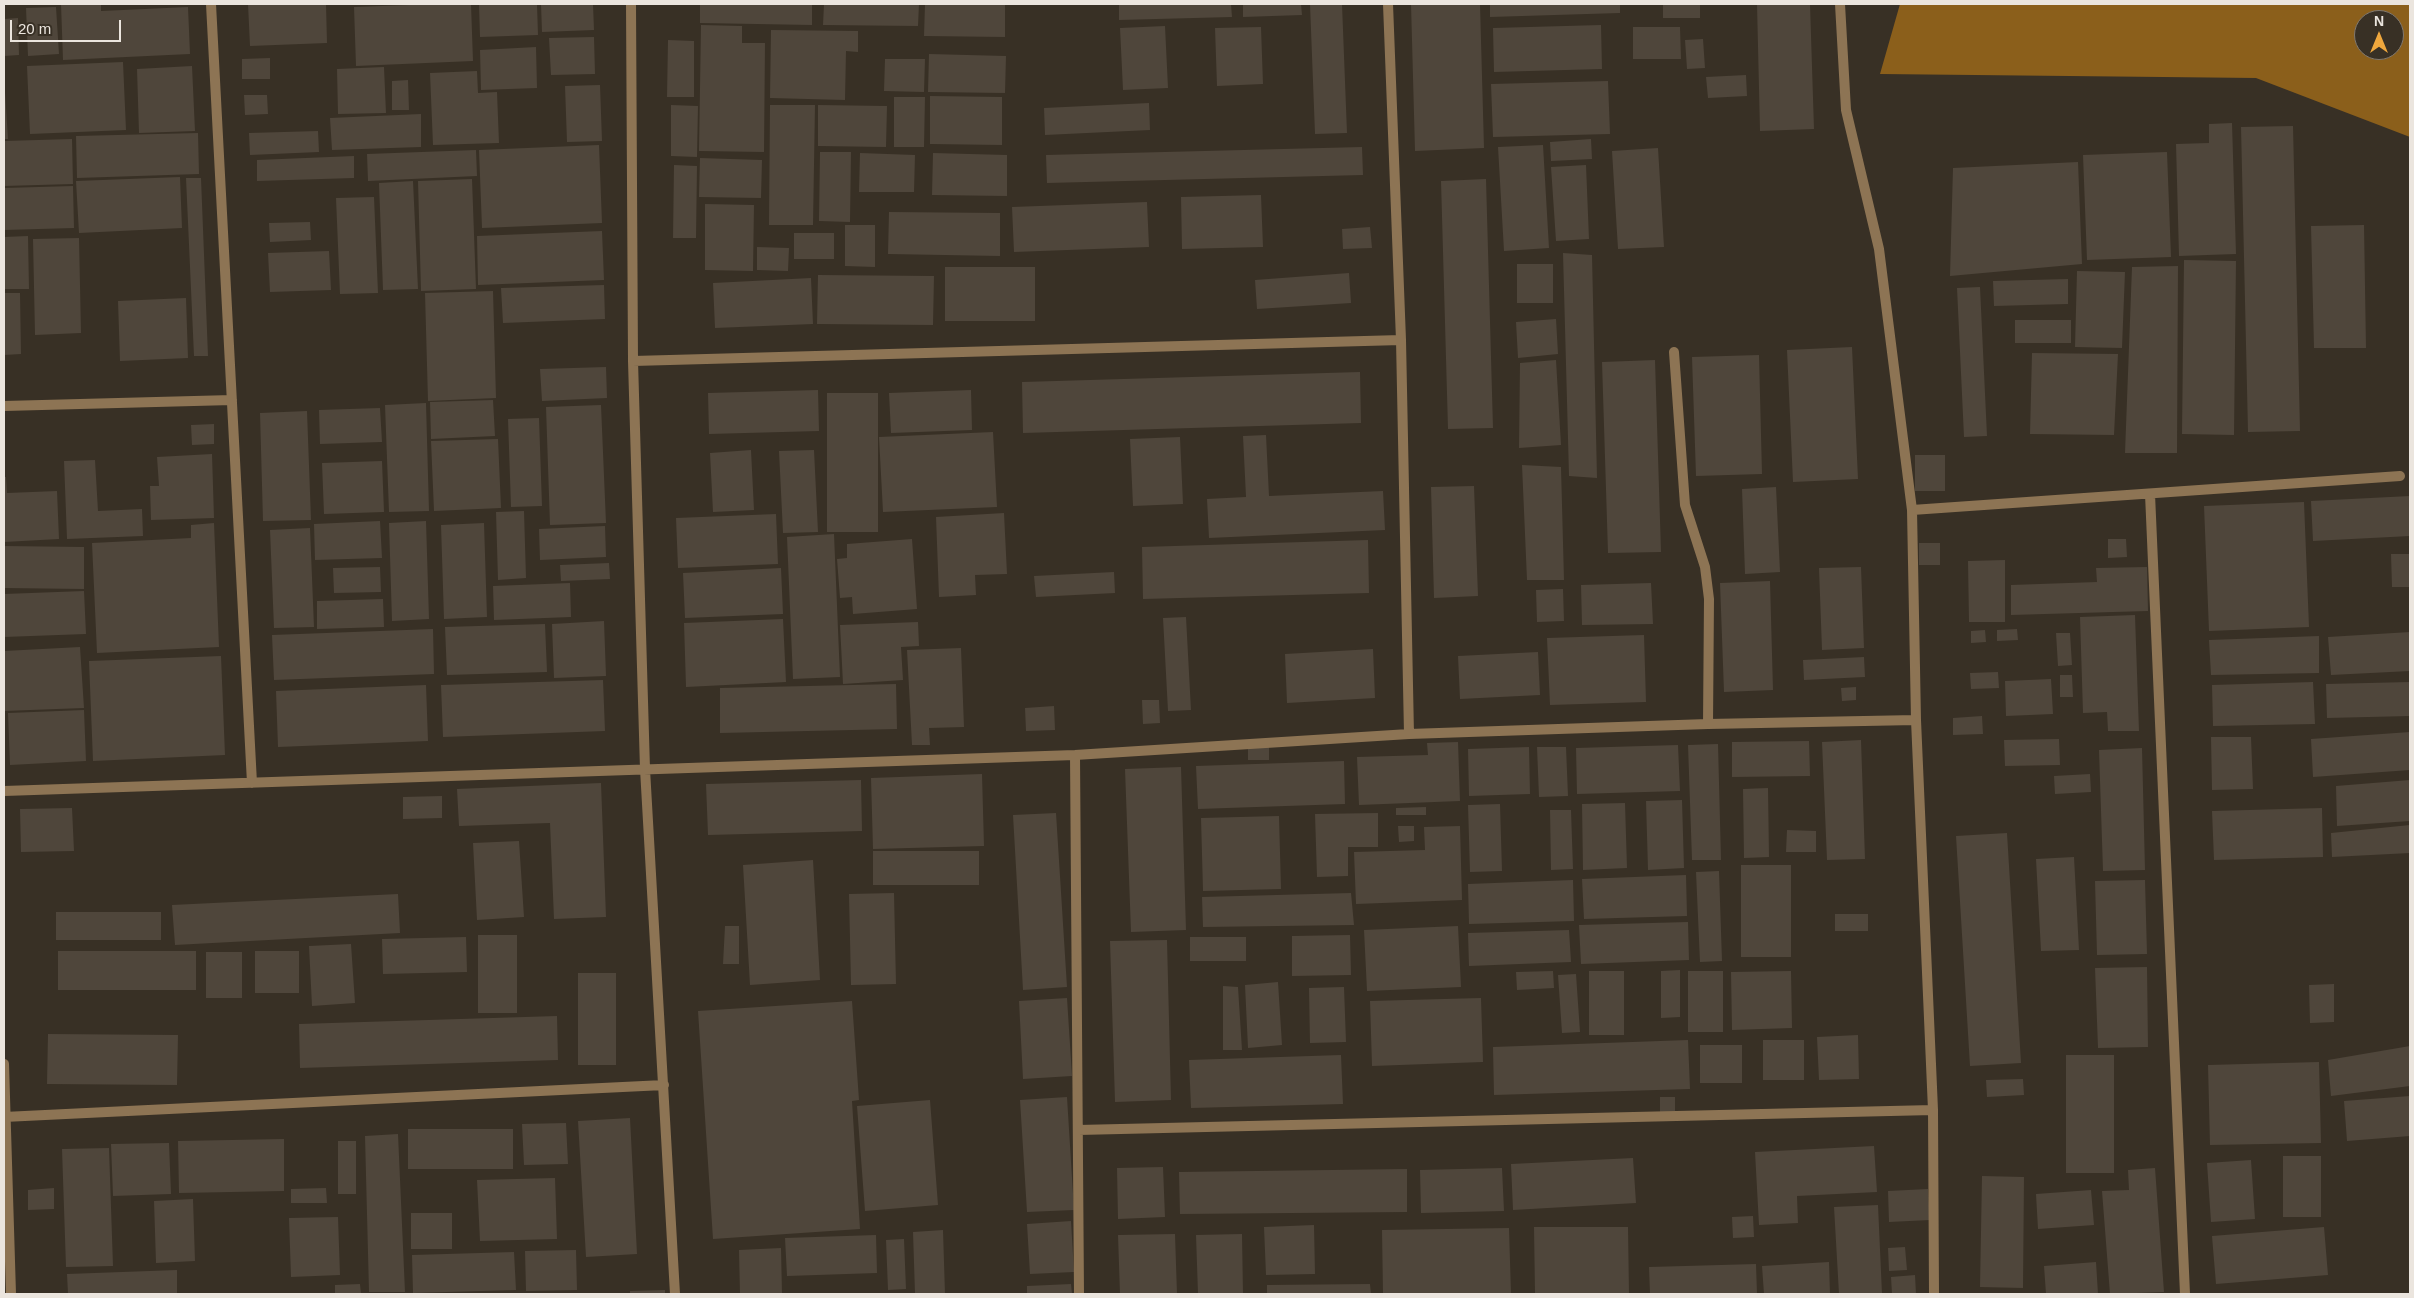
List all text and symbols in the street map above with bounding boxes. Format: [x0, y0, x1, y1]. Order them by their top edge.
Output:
scale bar [12, 10, 124, 42]
north arrow [2354, 10, 2404, 60]
text: N [2374, 13, 2384, 29]
text: 20 m [18, 20, 51, 37]

